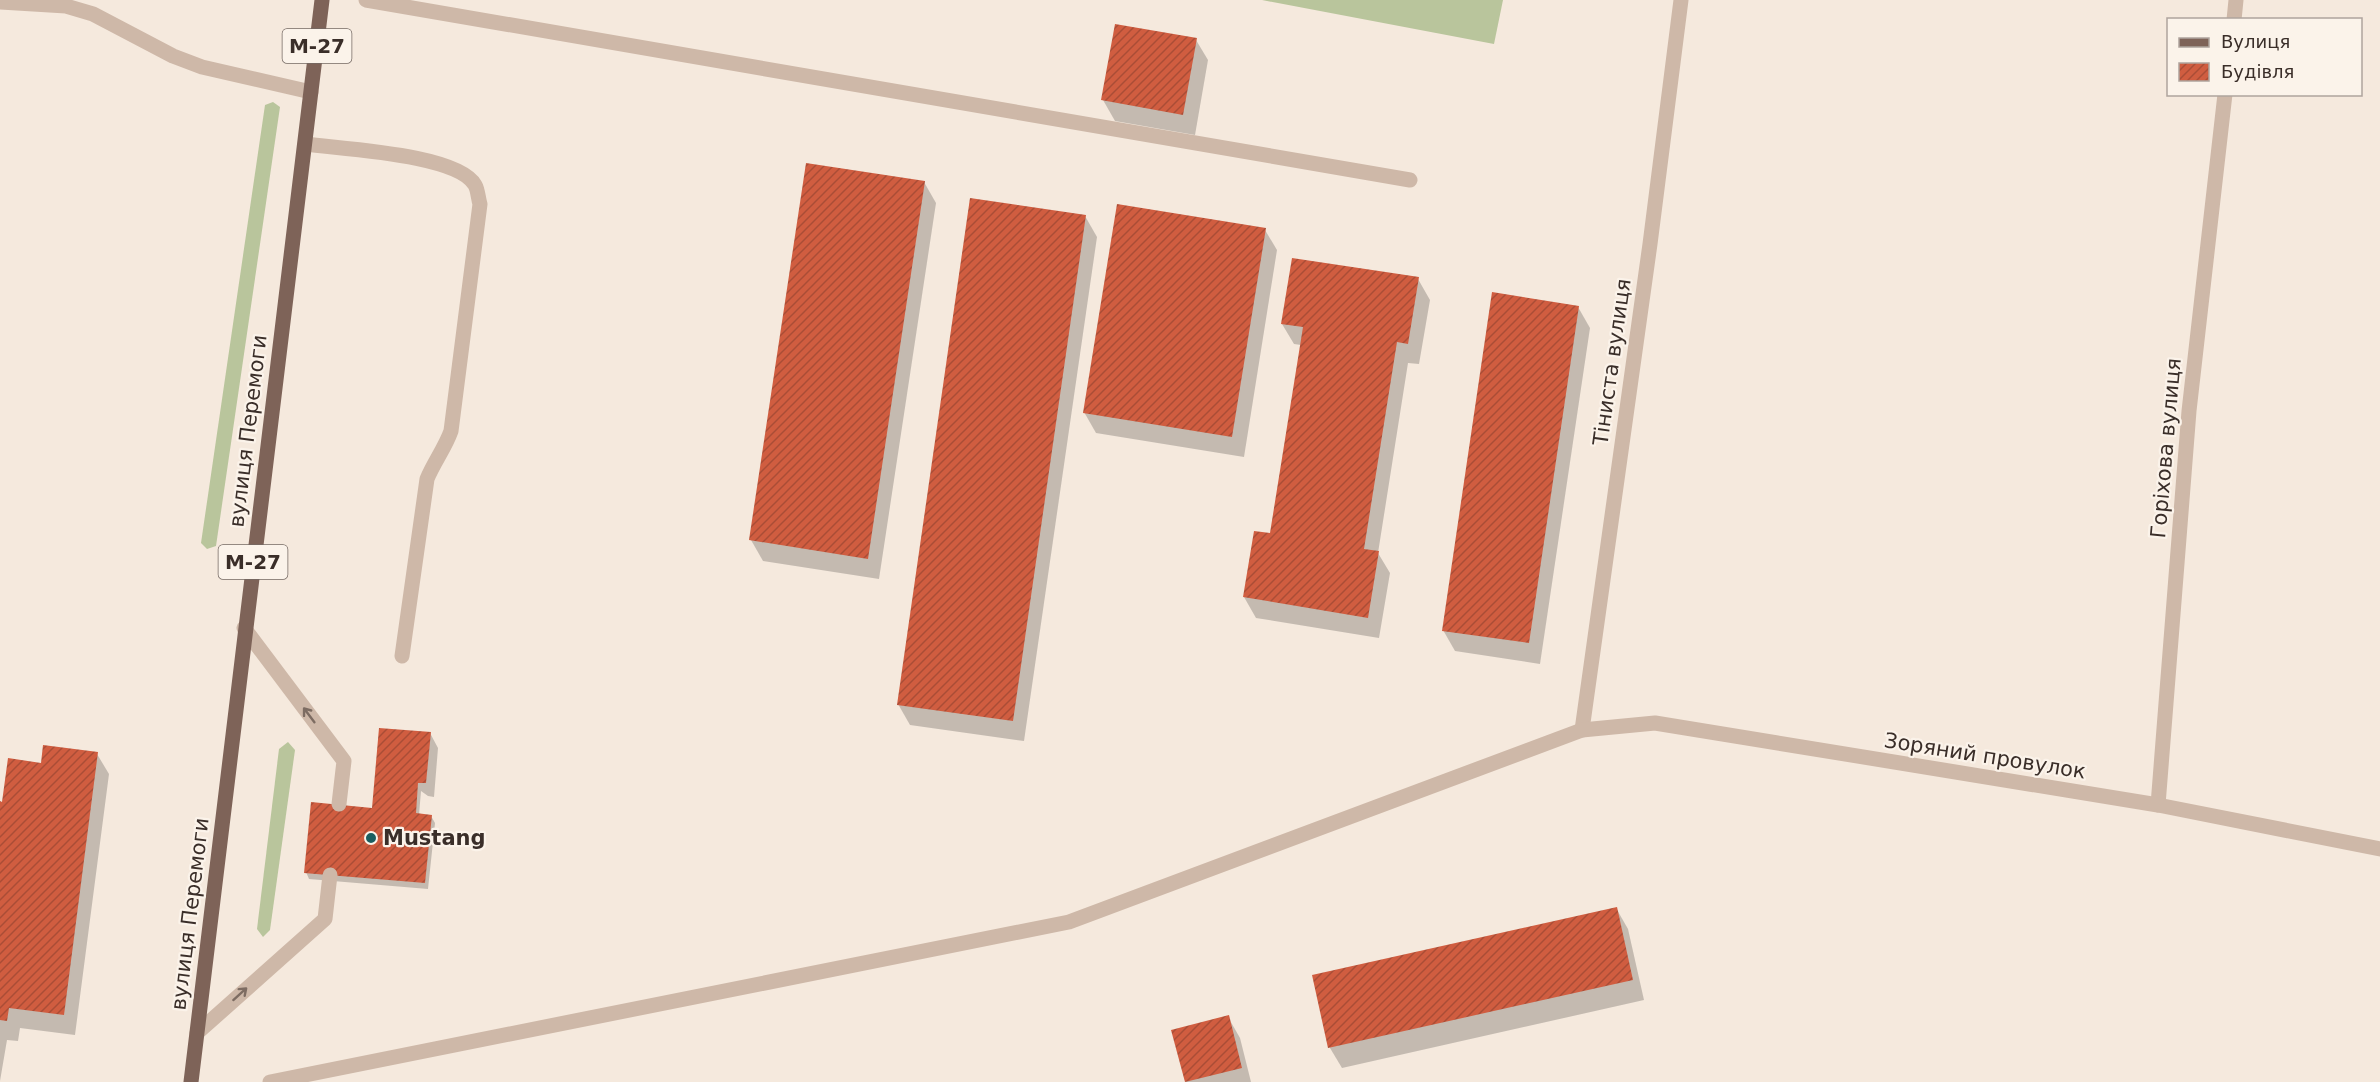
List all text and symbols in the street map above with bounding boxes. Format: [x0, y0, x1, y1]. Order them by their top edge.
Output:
legend [2167, 18, 2362, 96]
road number: М-27 [282, 29, 352, 63]
text: Вулиця [2221, 31, 2290, 52]
text: Будівля [2221, 61, 2294, 82]
street label: Тіниста вулиця [1588, 277, 1636, 448]
street label: вулиця Перемоги [224, 333, 272, 529]
street label: Горіхова вулиця [2146, 357, 2186, 539]
road number: М-27 [218, 545, 288, 579]
one-way arrow [303, 707, 316, 723]
street label: Зоряний провулок [1883, 728, 2087, 784]
street label: вулиця Перемоги [166, 816, 214, 1012]
place label: Mustang [383, 826, 486, 850]
marker: Mustang [364, 831, 378, 845]
one-way arrow [232, 987, 247, 1001]

